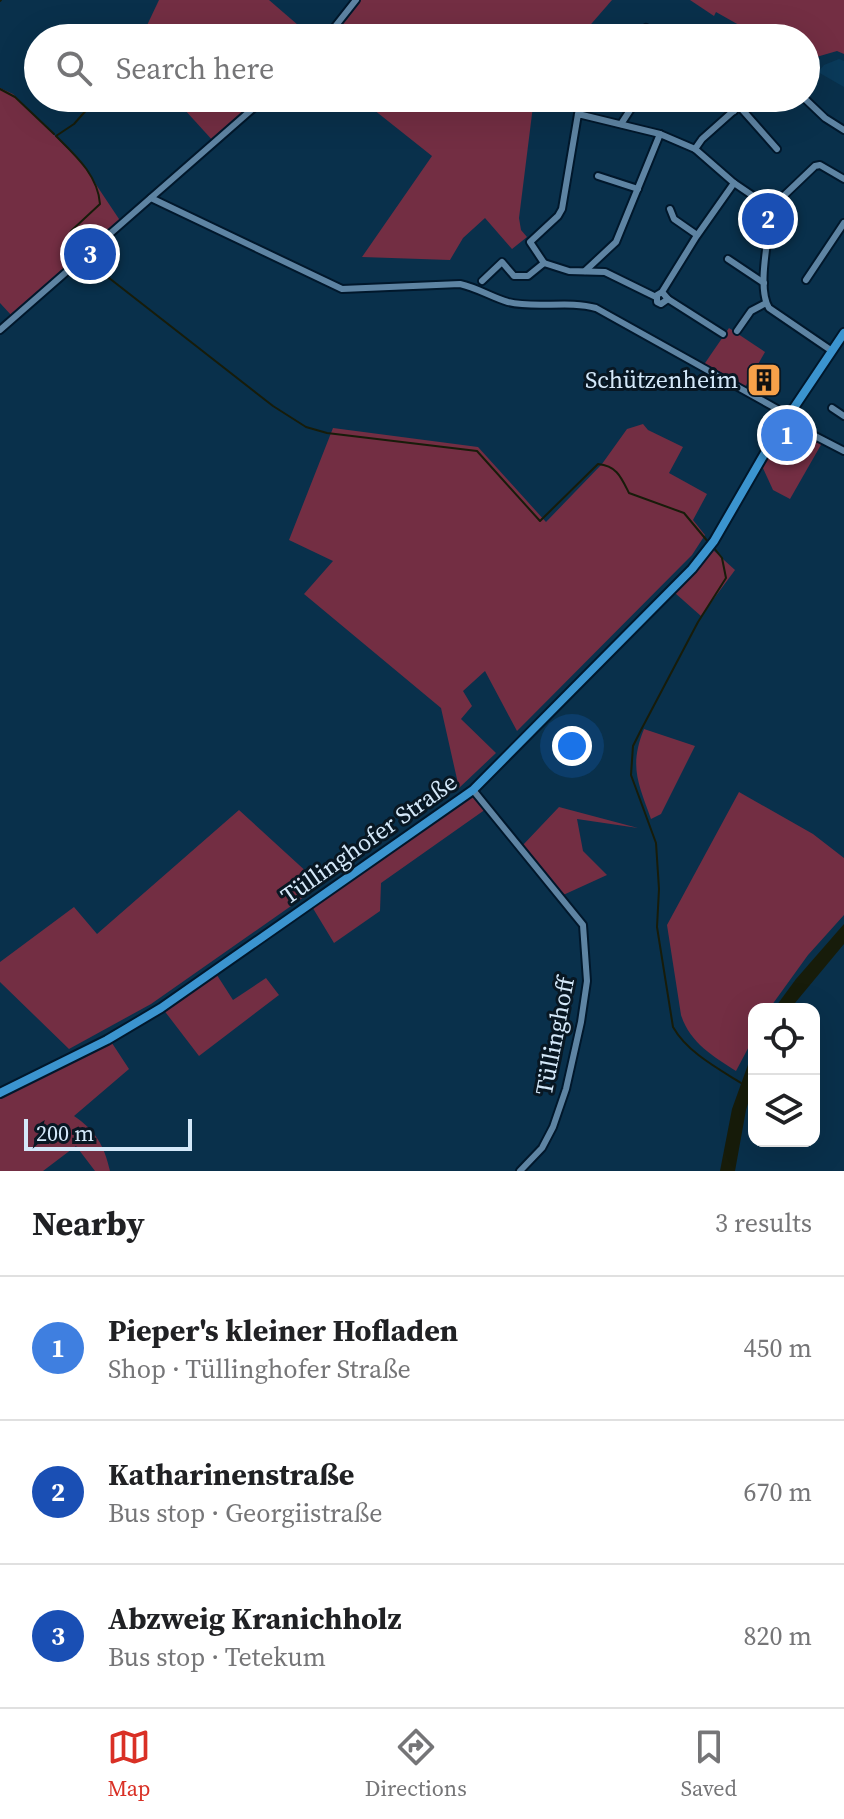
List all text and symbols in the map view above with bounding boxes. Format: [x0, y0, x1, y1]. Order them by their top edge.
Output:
search box [24, 24, 820, 112]
icon: search [52, 46, 96, 90]
text: Search here [116, 48, 274, 89]
pin: 2 [742, 189, 794, 249]
pin: 3 [64, 224, 116, 284]
building icon: Schützenheim [745, 361, 783, 399]
place label: Schützenheim [585, 363, 738, 396]
pin: 1 [761, 405, 813, 465]
your location [552, 726, 592, 766]
street label: Tüllinghofer Straße [274, 765, 463, 912]
street label: Tüllinghoff [527, 972, 583, 1098]
map controls [748, 1003, 820, 1147]
button: locate [748, 1003, 820, 1075]
button: layers [748, 1075, 820, 1147]
scale bar [24, 1115, 192, 1151]
text: 200 m [36, 1118, 94, 1148]
text: Nearby [32, 1200, 145, 1246]
text: 3 results [715, 1205, 812, 1241]
text: Pieper's kleiner Hofladen [108, 1310, 458, 1351]
text: 1 [51, 1330, 65, 1366]
text: 450 m [744, 1330, 812, 1366]
text: Shop · Tüllinghofer Straße [108, 1351, 411, 1387]
text: Katharinenstraße [108, 1454, 354, 1495]
text: 2 [51, 1474, 65, 1510]
text: 670 m [744, 1474, 812, 1510]
text: Bus stop · Georgiistraße [108, 1495, 382, 1531]
text: Abzweig Kranichholz [108, 1598, 401, 1639]
text: 3 [51, 1618, 65, 1654]
text: 820 m [744, 1618, 812, 1654]
text: Bus stop · Tetekum [108, 1639, 326, 1675]
tab: Map [107, 1725, 151, 1803]
tab: Directions [365, 1725, 467, 1803]
tab: Saved [681, 1725, 737, 1803]

